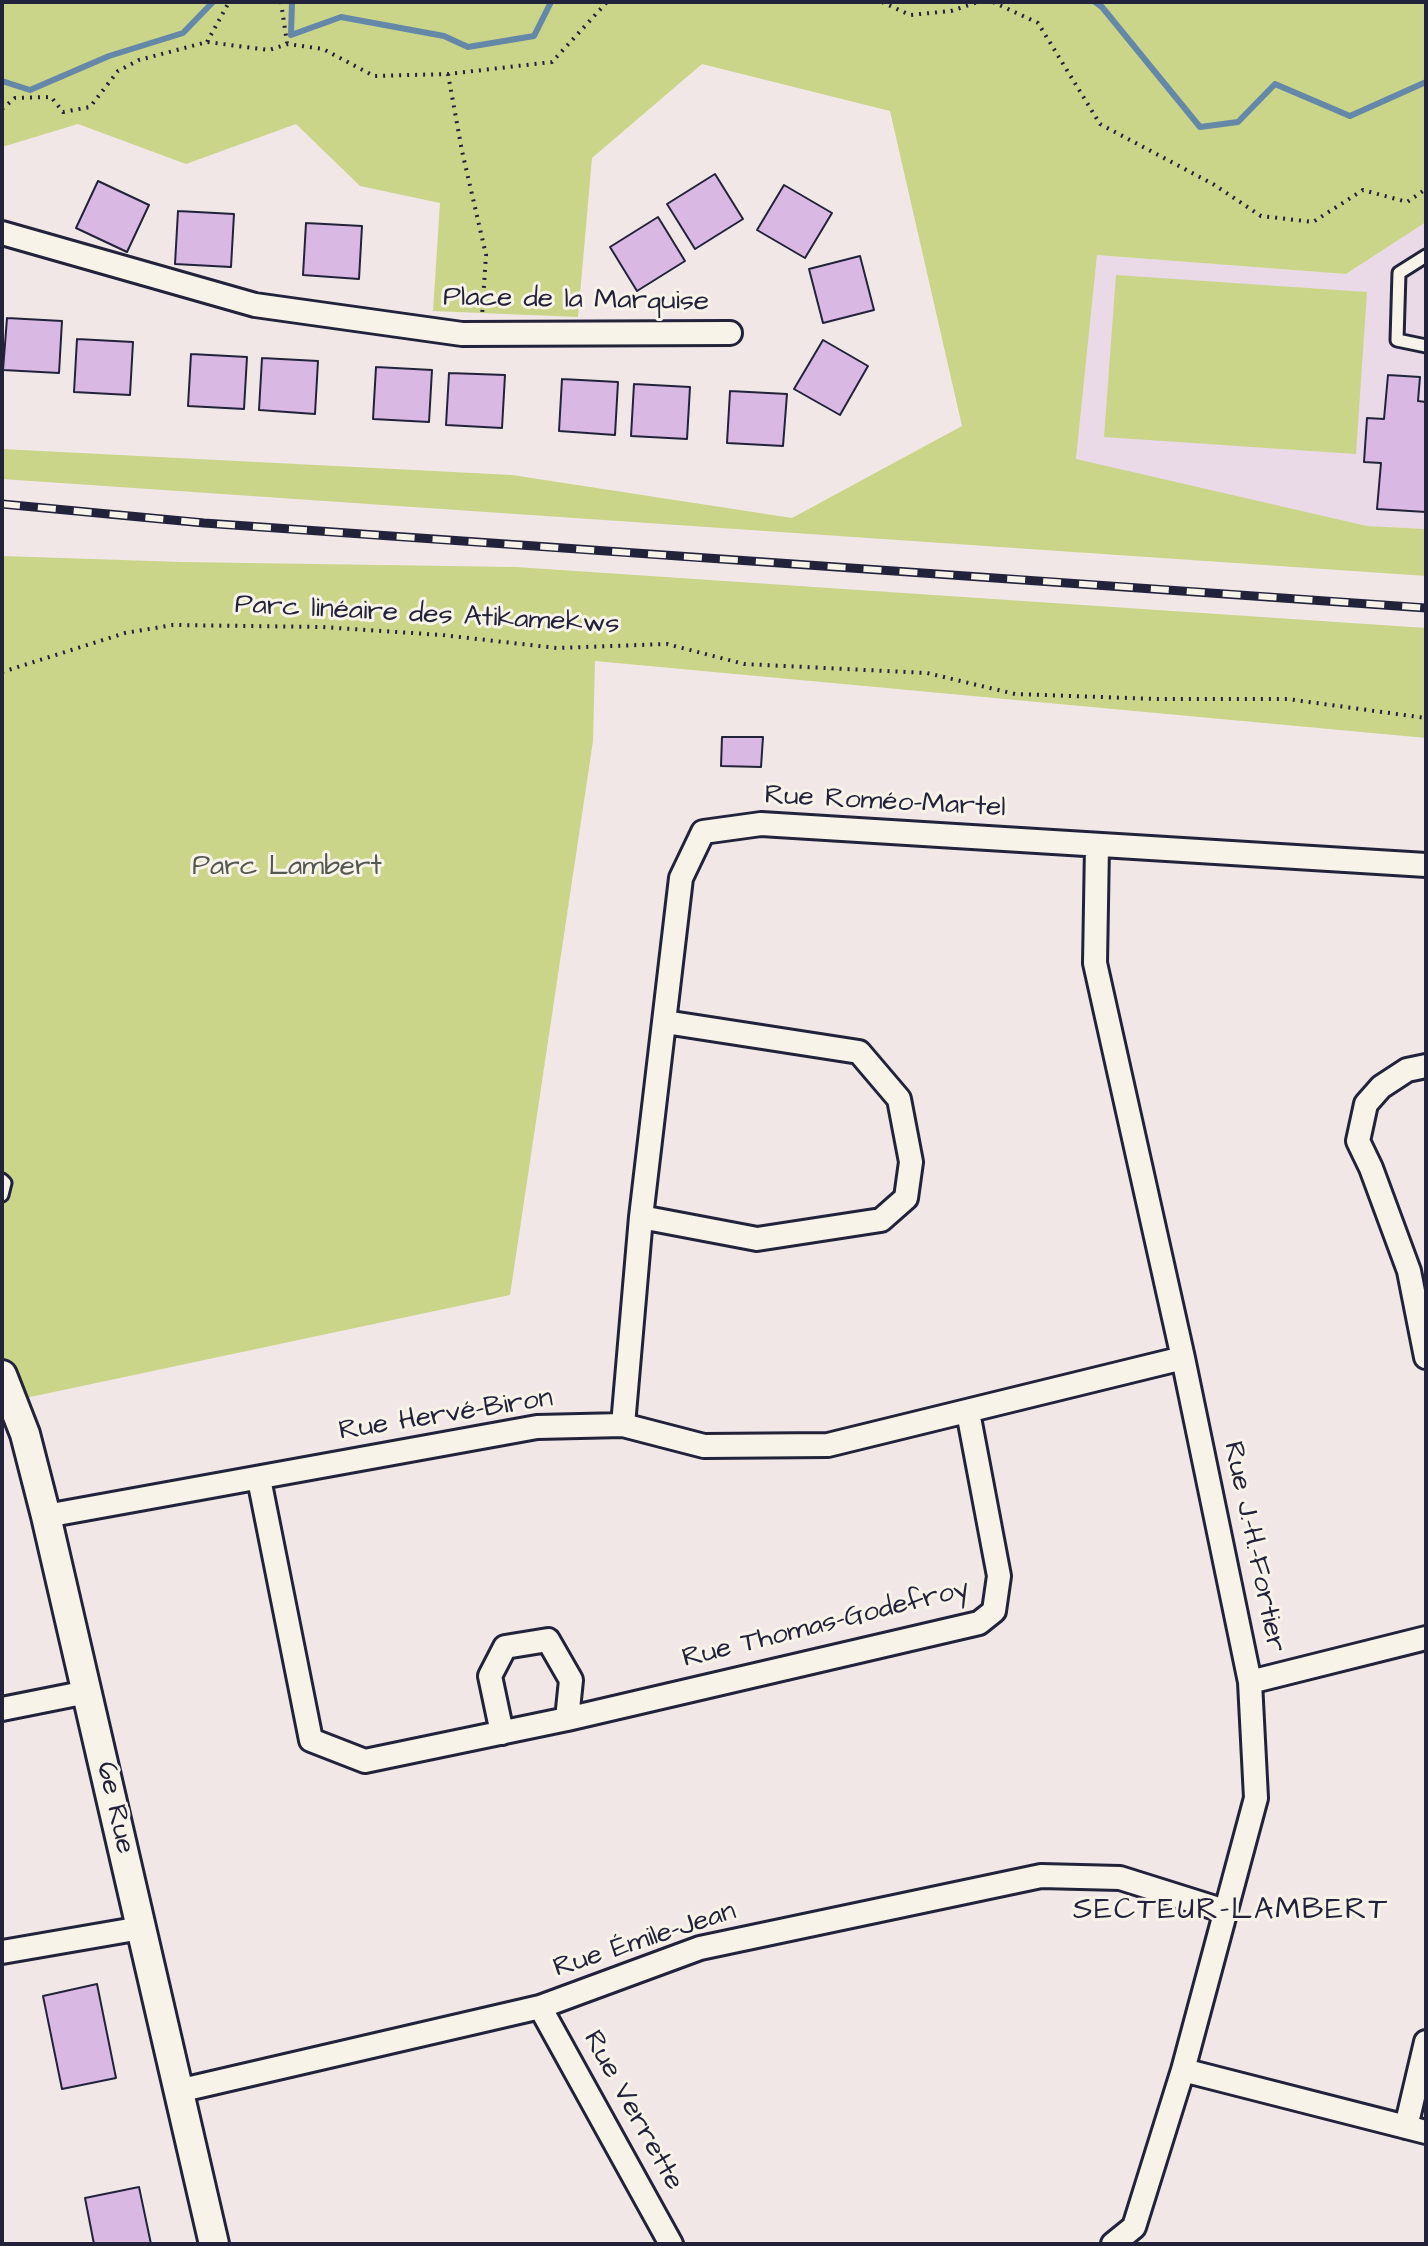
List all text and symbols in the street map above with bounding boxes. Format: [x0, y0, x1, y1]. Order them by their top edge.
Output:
street label: Place de la Marquise [443, 282, 709, 320]
street label: Parc linéaire des Atikamekws [234, 589, 620, 643]
street label: Rue Roméo-Martel [764, 780, 1006, 826]
park label: Parc Lambert [192, 851, 382, 885]
street label: Rue Hervé-Biron [337, 1383, 555, 1449]
street label: Rue J.-H.-Fortier [1214, 1439, 1292, 1655]
street label: Rue Thomas-Godefroy [679, 1573, 973, 1677]
street label: 6e Rue [87, 1759, 141, 1857]
district label: SECTEUR-LAMBERT [1073, 1894, 1389, 1930]
street label: Rue Émile-Jean [550, 1896, 740, 1986]
street label: Rue Verrette [574, 2025, 690, 2197]

